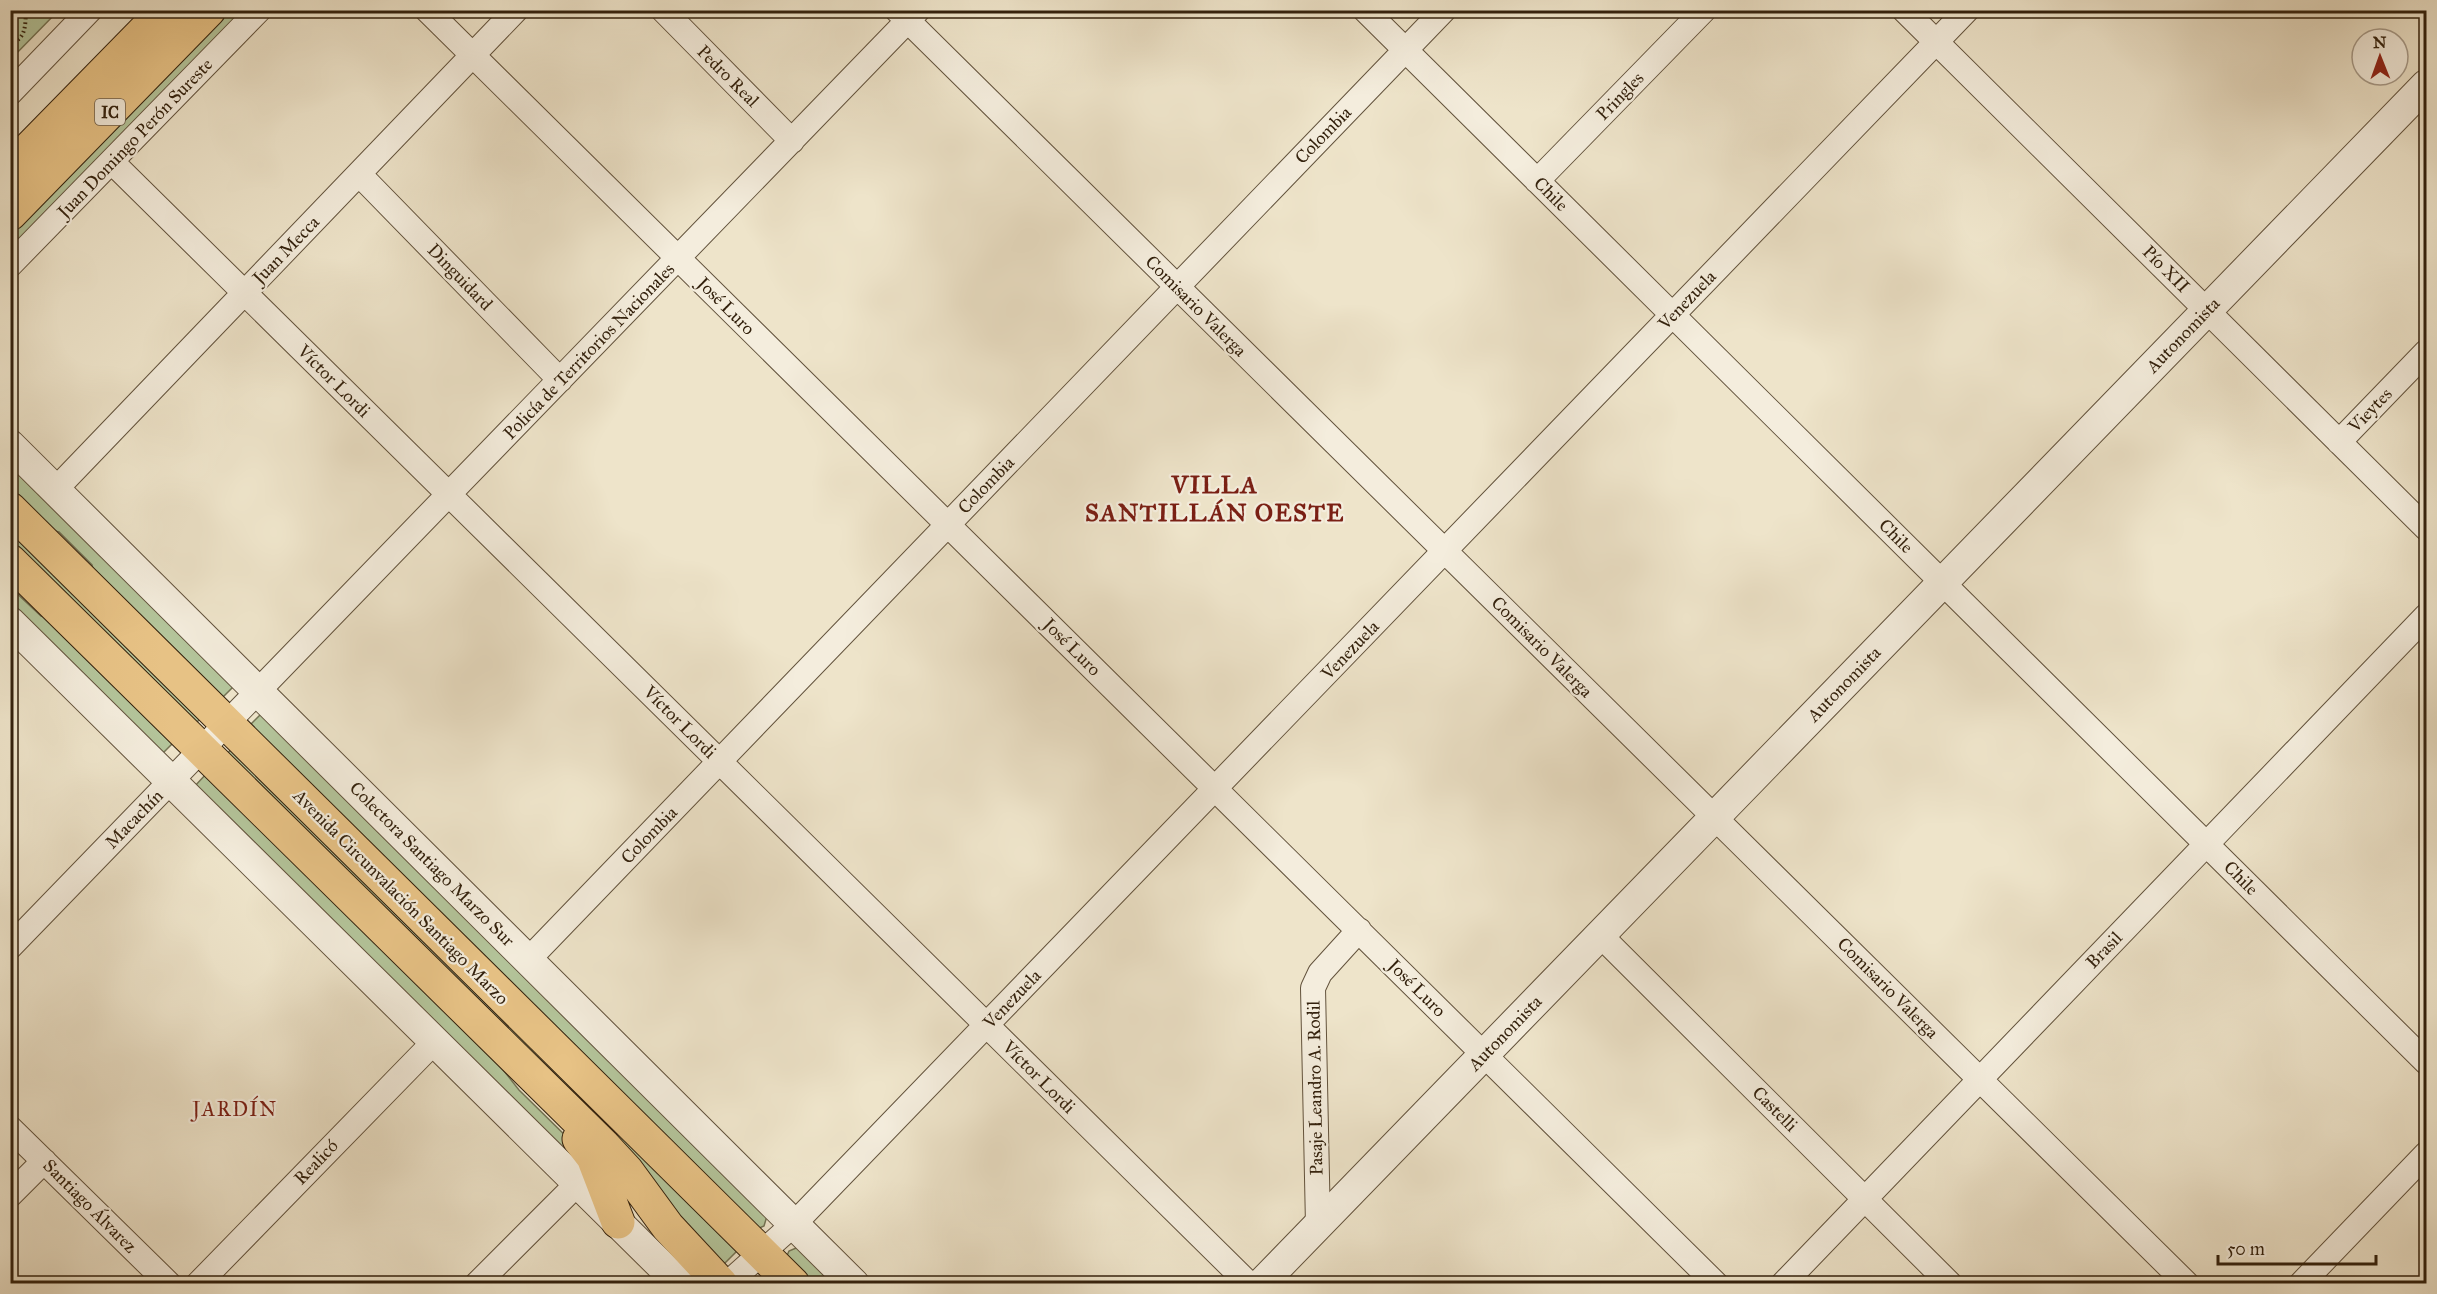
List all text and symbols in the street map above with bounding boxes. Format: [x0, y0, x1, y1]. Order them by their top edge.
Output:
north arrow [2350, 27, 2410, 87]
text: N [2373, 33, 2387, 52]
street label: Pedro Real [692, 40, 764, 112]
street label: Juan Domingo Perón Sureste [51, 54, 218, 225]
street label: Pringles [1592, 67, 1649, 126]
road number: IC [95, 99, 125, 125]
street label: Colombia [1290, 101, 1356, 168]
street label: Chile [1529, 172, 1573, 216]
street label: Juan Mecca [247, 211, 325, 291]
street label: Dinguidard [422, 239, 497, 316]
street label: Pío XII [2138, 241, 2194, 297]
street label: Comisario Valerga [1140, 251, 1251, 362]
street label: Policía de Territorios Nacionales [499, 258, 679, 444]
street label: Venezuela [1653, 266, 1721, 335]
street label: José Luro [690, 271, 760, 340]
street label: Autonomista [2141, 292, 2225, 378]
street label: Víctor Lordi [292, 339, 375, 422]
street label: Vieytes [2343, 383, 2397, 438]
street label: Colombia [953, 451, 1019, 518]
district label: VILLA SANTILLÁN OESTE [1085, 470, 1345, 528]
street label: Chile [1874, 514, 1918, 558]
street label: Comisario Valerga [1486, 592, 1597, 703]
street label: José Luro [1036, 612, 1106, 681]
street label: Venezuela [1316, 616, 1384, 685]
street label: Autonomista [1802, 641, 1886, 727]
street label: Víctor Lordi [638, 680, 721, 763]
street label: Colectora Santiago Marzo Sur [344, 777, 519, 952]
street label: Avenida Circunvalación Santiago Marzo [287, 784, 513, 1010]
street label: Macachín [101, 785, 168, 853]
street label: Colombia [616, 801, 682, 868]
street label: Chile [2219, 856, 2263, 900]
street label: Brasil [2081, 927, 2127, 973]
street label: Comisario Valerga [1832, 933, 1943, 1044]
street label: José Luro [1381, 953, 1451, 1022]
street label: Venezuela [978, 965, 1046, 1034]
street label: Autonomista [1463, 990, 1547, 1076]
street label: Pasaje Leandro A. Rodil [1302, 1000, 1328, 1176]
street label: Víctor Lordi [997, 1035, 1080, 1118]
street label: Castelli [1748, 1082, 1802, 1136]
district label: JARDÍN [190, 1095, 278, 1122]
street label: Realicó [289, 1135, 343, 1189]
street label: Santiago Álvarez [38, 1153, 143, 1258]
scale bar [2218, 1228, 2376, 1266]
text: 50 m [2227, 1238, 2265, 1260]

